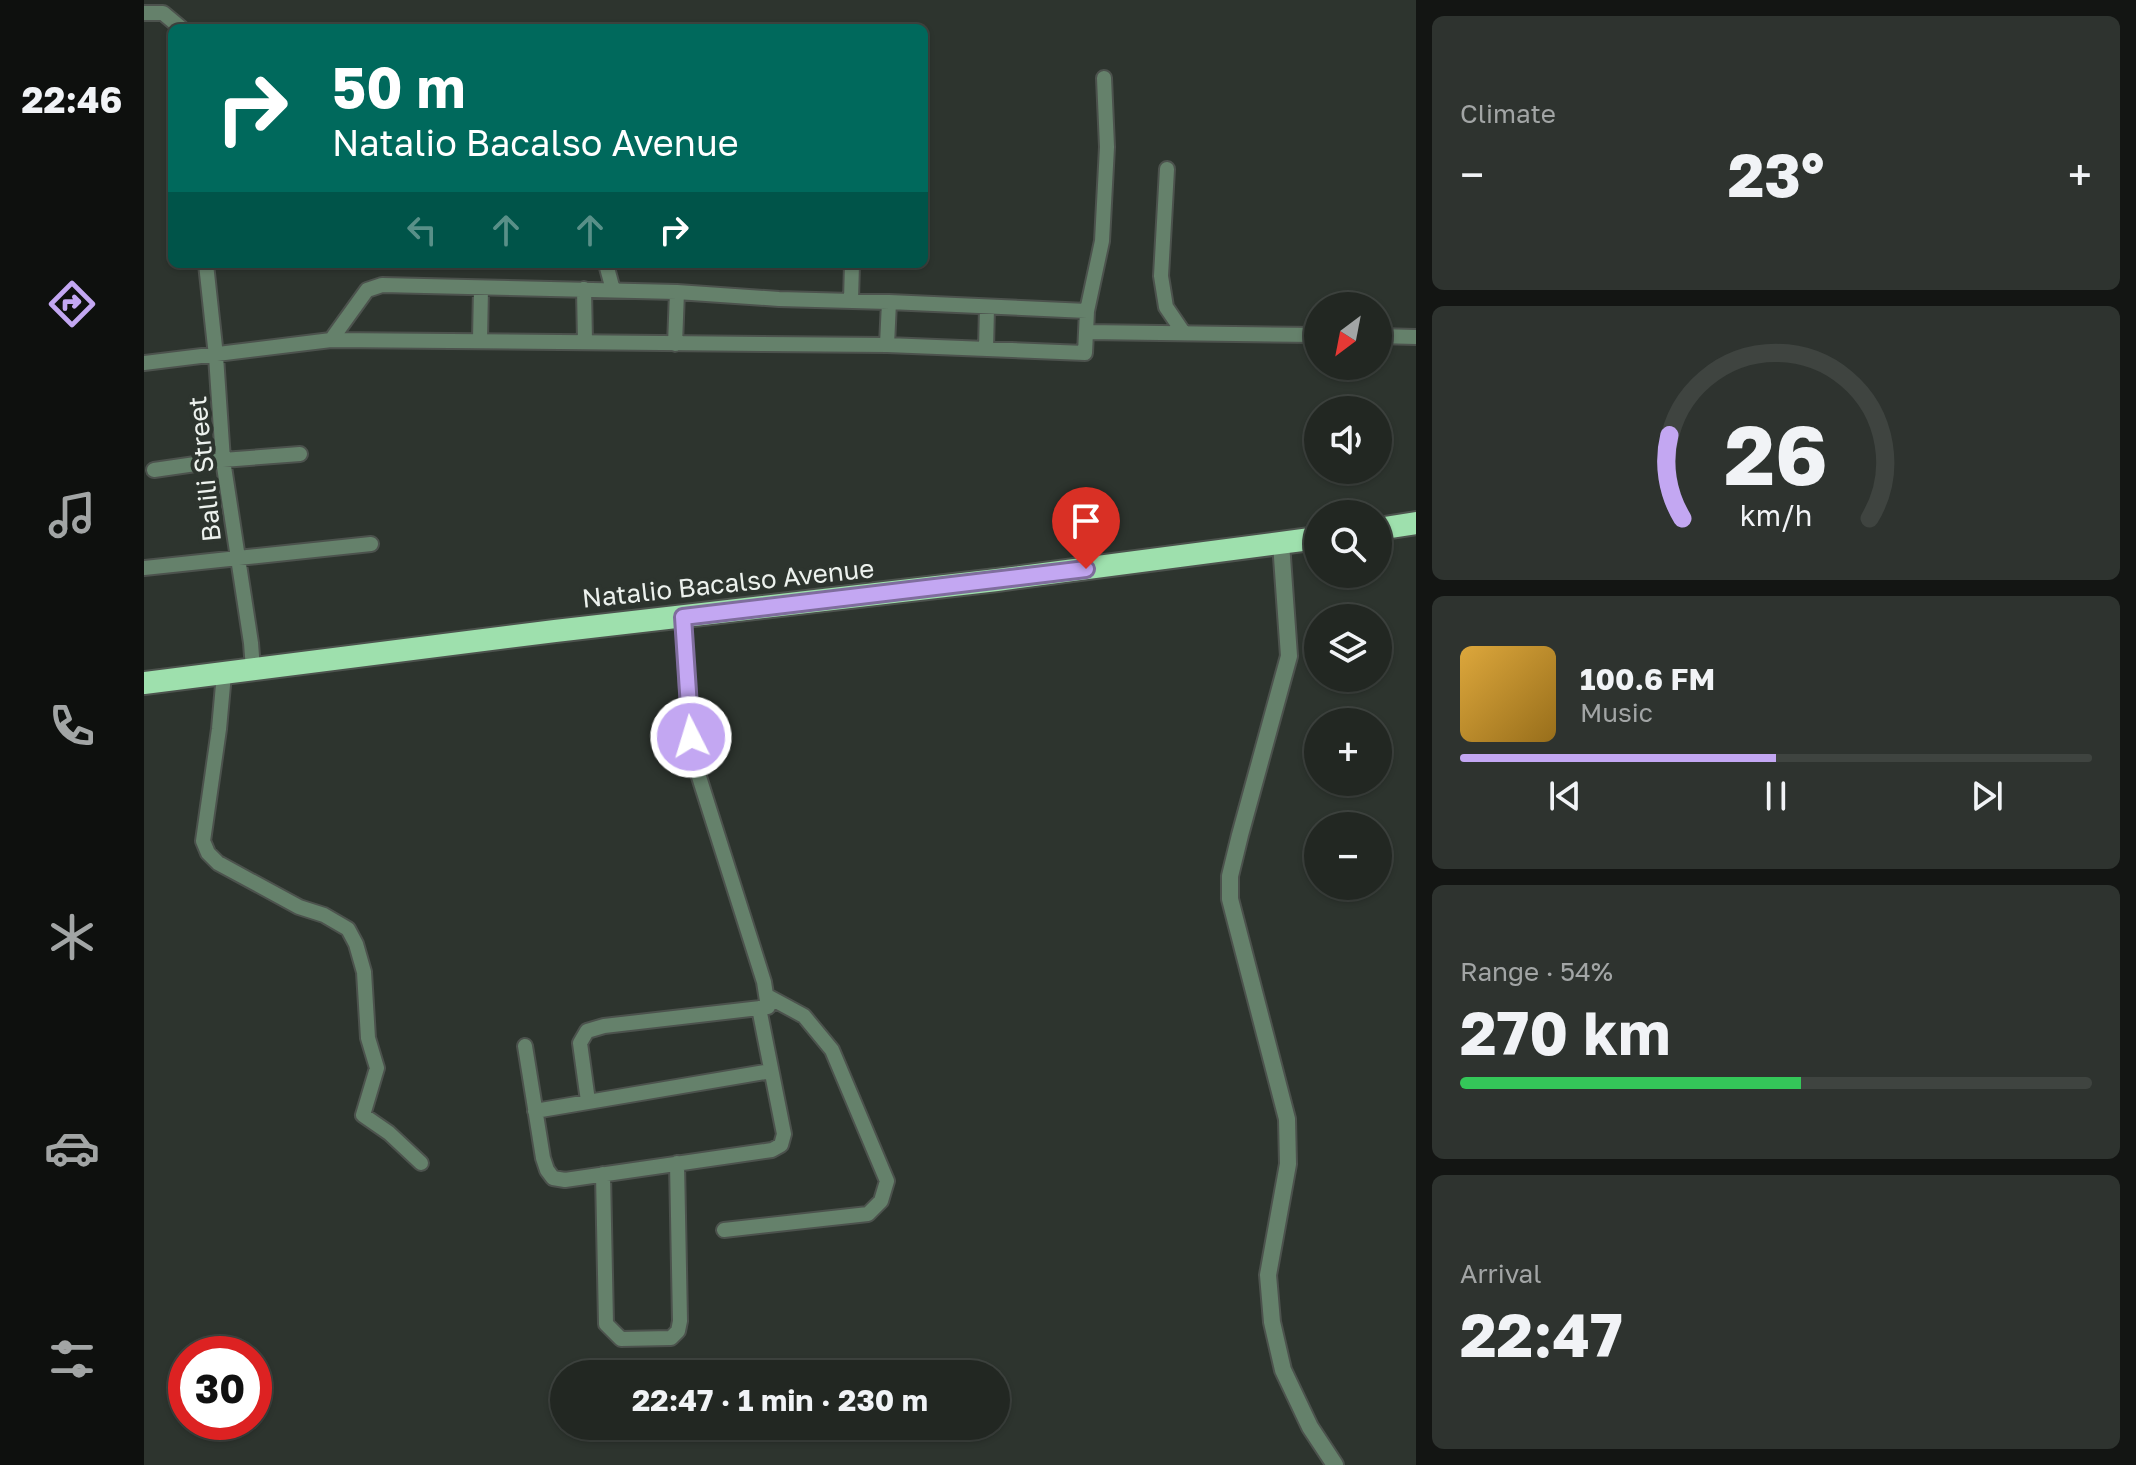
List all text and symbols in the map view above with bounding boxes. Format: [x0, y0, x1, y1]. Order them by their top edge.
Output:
text: 50 m [332, 53, 466, 120]
icon: right [200, 56, 304, 160]
text: 22:46 [22, 78, 122, 121]
text: Climate [1460, 98, 1556, 129]
text: Natalio Bacalso Avenue [332, 121, 739, 164]
text: 23° [1728, 138, 1824, 210]
text: − [1460, 148, 1484, 201]
text: + [2068, 148, 2092, 201]
icon: left [400, 208, 444, 252]
icon: ahead [484, 208, 528, 252]
icon: ahead [568, 208, 612, 252]
icon: right [652, 208, 696, 252]
icon: directions [44, 276, 100, 332]
north arrow [1304, 292, 1392, 380]
map controls [1304, 292, 1392, 900]
street label: Balili Street [181, 395, 227, 543]
button: sound [1304, 396, 1392, 484]
text: 26 [1724, 402, 1828, 502]
icon: music [44, 487, 100, 543]
pin [1052, 487, 1120, 569]
text: km/h [1740, 498, 1812, 532]
icon: arrive [1064, 499, 1108, 543]
button: search [1304, 500, 1392, 588]
street label: Natalio Bacalso Avenue [580, 552, 876, 614]
button: layers [1304, 604, 1392, 692]
text: 100.6 FM [1580, 661, 1715, 697]
position arrow [649, 695, 733, 779]
text: Music [1580, 697, 1653, 728]
icon: phone [44, 698, 100, 754]
button: + [1304, 708, 1392, 796]
icon: previous [1543, 774, 1587, 818]
icon: pause [1754, 774, 1798, 818]
icon: next [1965, 774, 2009, 818]
button: − [1304, 812, 1392, 900]
icon: climate [44, 909, 100, 965]
text: Range · 54% [1460, 956, 1613, 987]
text: 270 km [1460, 996, 1671, 1068]
icon: car [44, 1120, 100, 1176]
text: Arrival [1460, 1258, 1541, 1289]
text: 22:47 [1460, 1298, 1623, 1370]
icon: filters [44, 1331, 100, 1387]
speed limit sign: 30 [168, 1336, 272, 1440]
text: 22:47 · 1 min · 230 m [632, 1382, 928, 1418]

